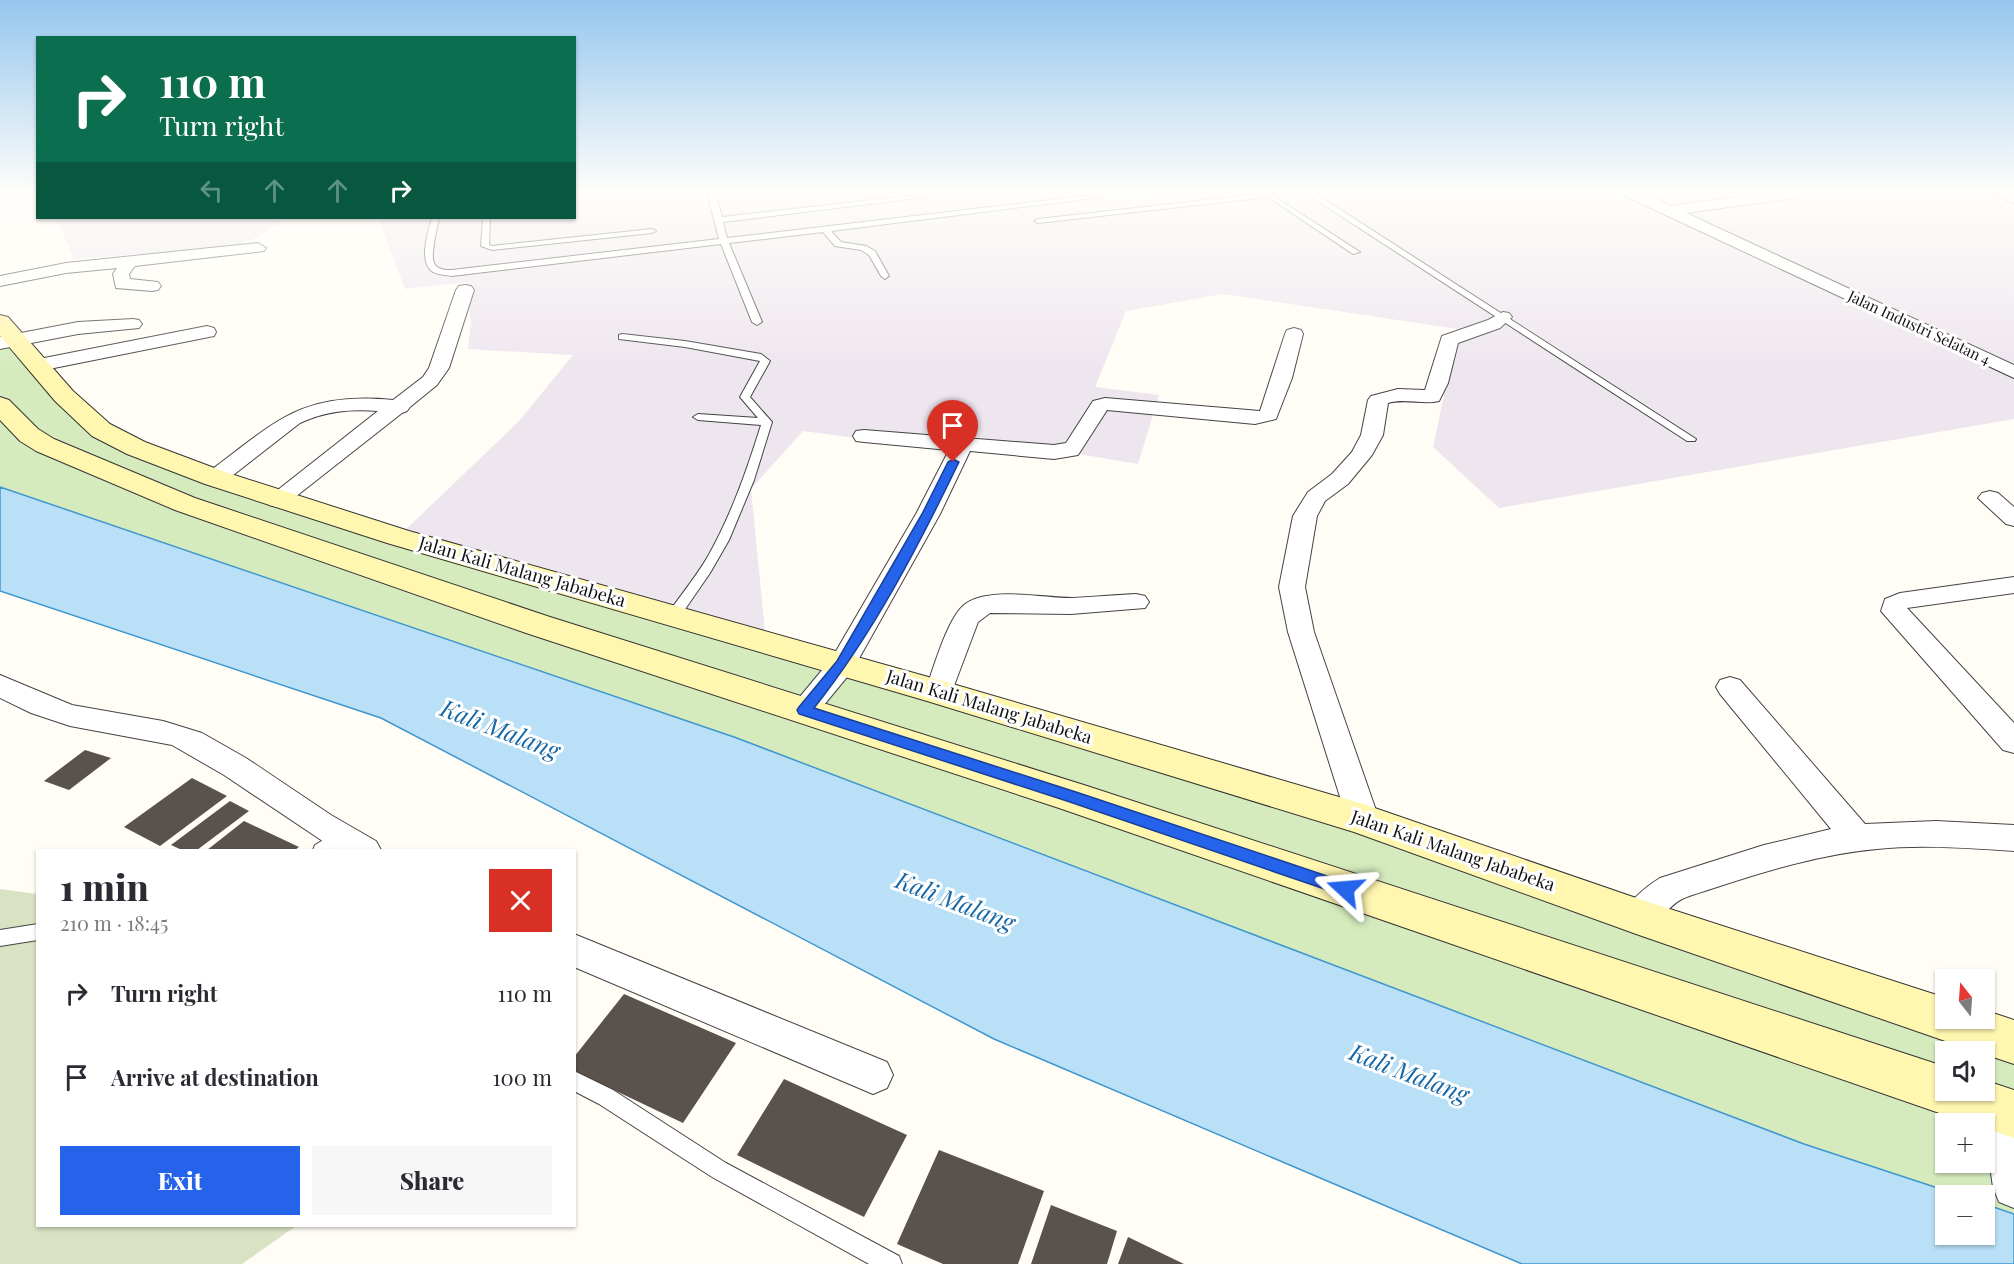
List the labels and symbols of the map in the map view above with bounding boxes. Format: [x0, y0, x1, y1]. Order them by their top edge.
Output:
street label: Jalan Industri Selatan 4 [1844, 285, 1994, 369]
pin [927, 400, 978, 462]
street label: Jalan Kali Malang Jababeka [415, 530, 629, 612]
street label: Jalan Kali Malang Jababeka [882, 663, 1095, 749]
water label: Kali Malang [436, 690, 567, 766]
street label: Jalan Kali Malang Jababeka [1347, 804, 1558, 896]
position arrow [1313, 857, 1377, 921]
water label: Kali Malang [891, 862, 1022, 938]
north arrow [1935, 969, 1995, 1029]
water label: Kali Malang [1345, 1034, 1476, 1110]

